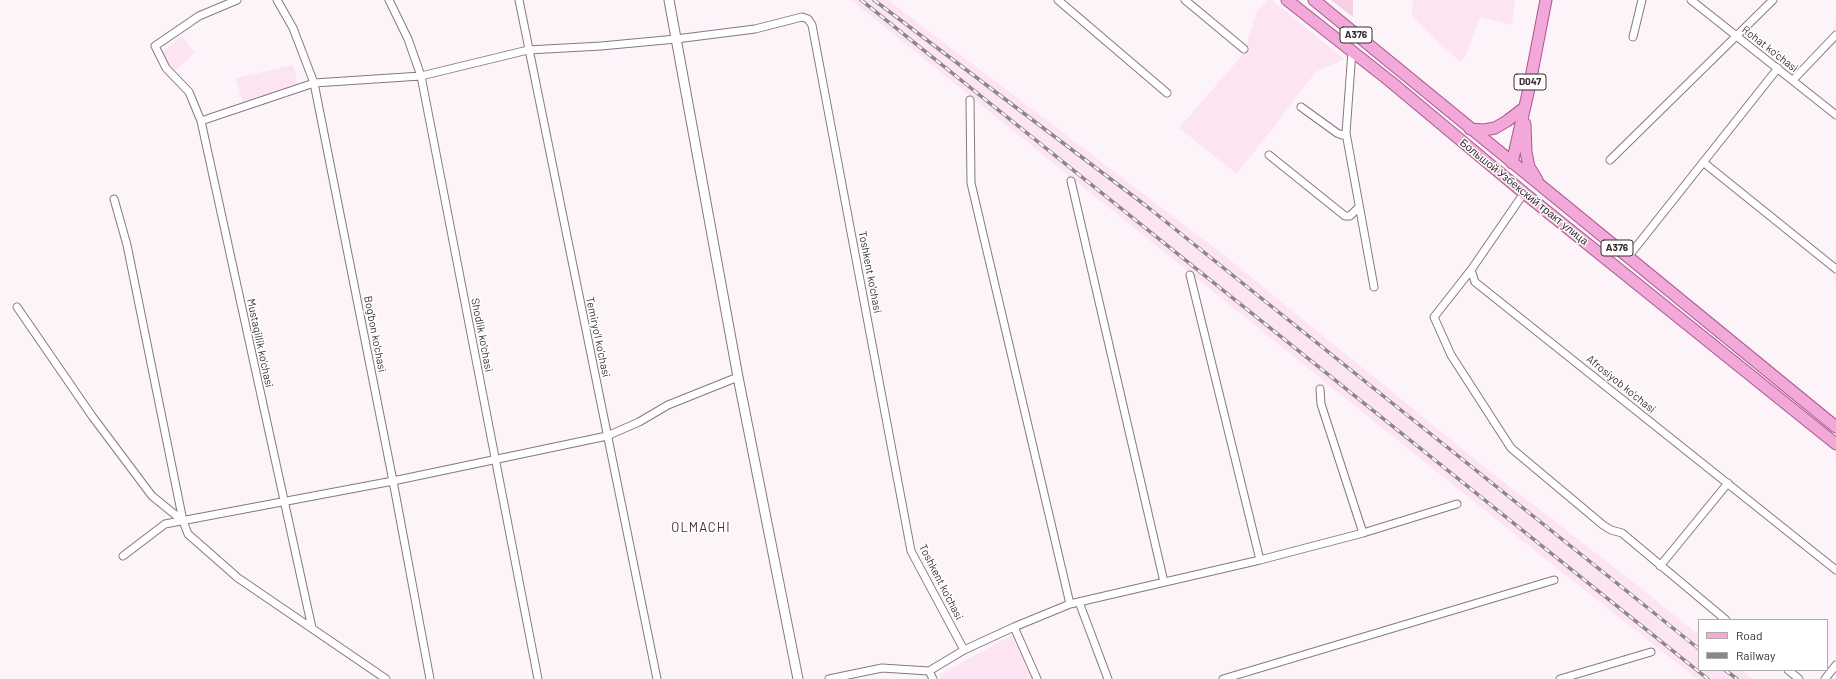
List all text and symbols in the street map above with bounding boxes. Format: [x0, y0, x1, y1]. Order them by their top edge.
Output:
street label: Rohat ko'chasi [1739, 23, 1801, 75]
road number: A376 [1340, 27, 1372, 43]
road number: D047 [1514, 74, 1546, 90]
street label: Большой Узбекский тракт улица [1457, 136, 1591, 248]
street label: Toshkent ko'chasi [856, 230, 884, 314]
road number: A376 [1601, 240, 1633, 256]
street label: Bog'bon ko'chasi [361, 295, 389, 373]
street label: Temiryo'l ko'chasi [583, 296, 613, 378]
street label: Mustaqillik ko'chasi [244, 297, 276, 389]
street label: Shodlik ko'chasi [468, 297, 496, 373]
street label: Afrosiyob ko'chasi [1584, 352, 1658, 416]
district label: OLMACHI [671, 520, 731, 536]
street label: Toshkent ko'chasi [916, 542, 966, 622]
legend [1698, 619, 1828, 671]
text: Road [1736, 628, 1763, 642]
text: Railway [1736, 648, 1775, 662]

